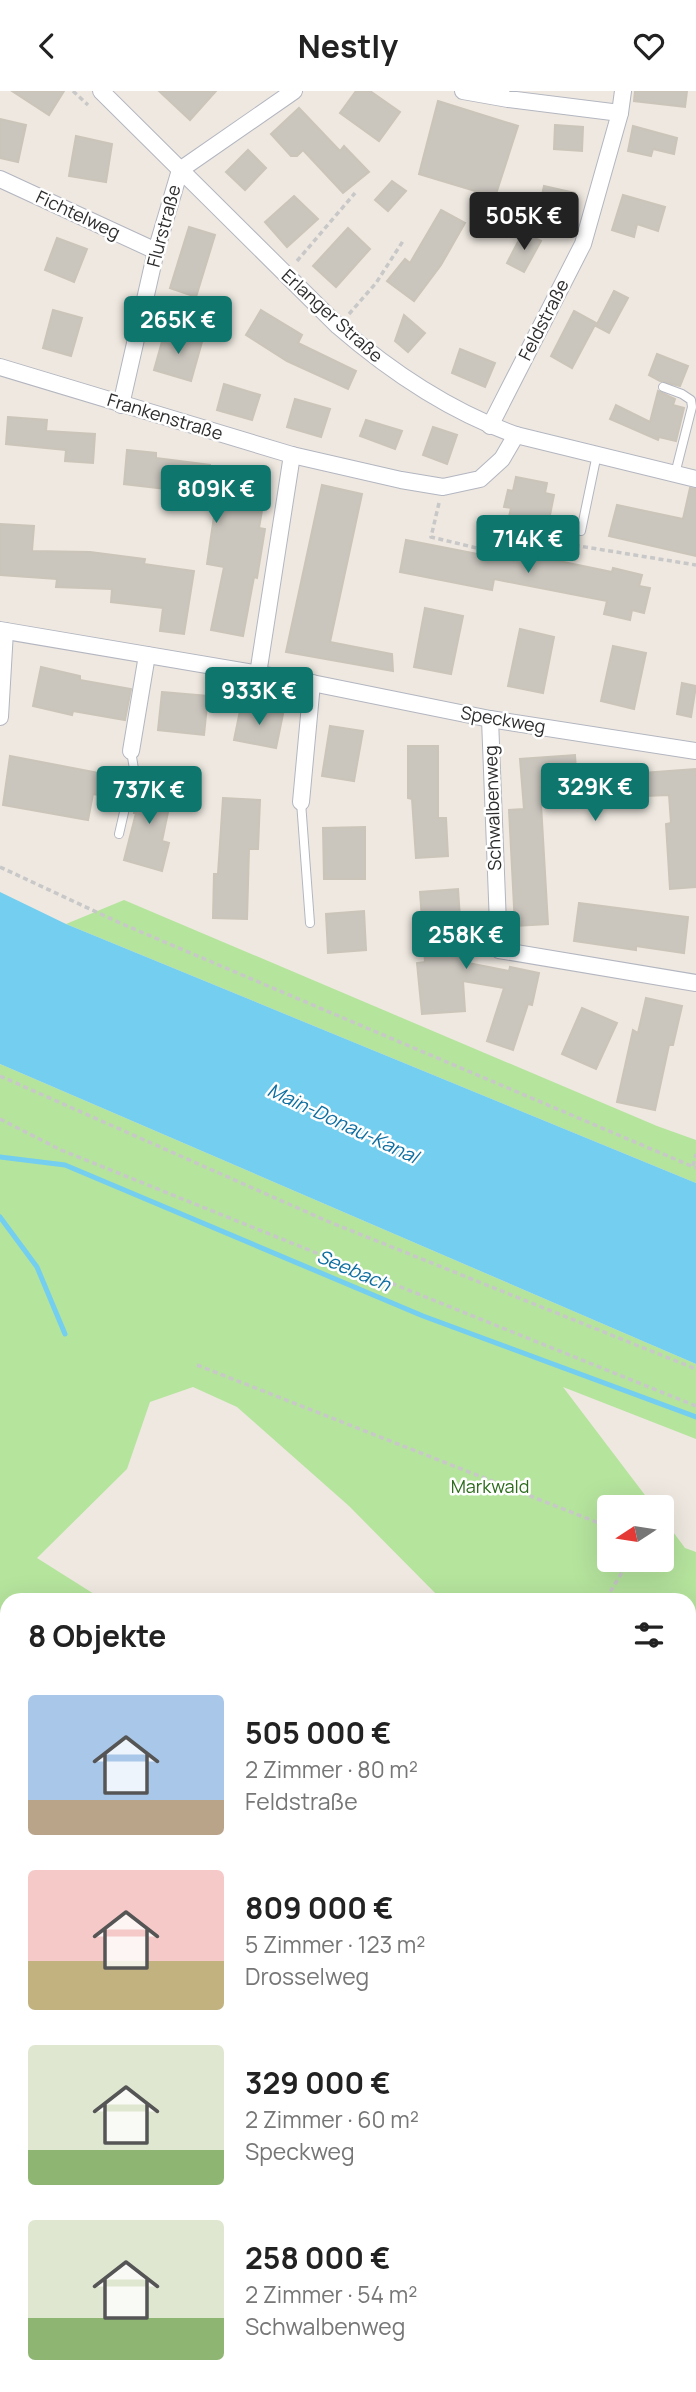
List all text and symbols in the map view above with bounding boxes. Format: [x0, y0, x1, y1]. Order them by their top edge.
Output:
text: Nestly [298, 24, 398, 68]
icon: back [28, 27, 66, 65]
icon: heart [630, 27, 668, 65]
street label: Flurstraße [141, 182, 186, 269]
street label: Fichtelweg [33, 184, 124, 244]
pin: 505K € [467, 193, 581, 252]
text: 505K € [486, 199, 562, 231]
street label: Erlanger Straße [277, 263, 388, 367]
street label: Feldstraße [512, 275, 574, 364]
pin: 265K € [121, 296, 235, 356]
text: 265K € [140, 303, 216, 335]
street label: Frankenstraße [105, 387, 226, 445]
pin: 809K € [159, 465, 273, 525]
text: 809K € [177, 472, 255, 504]
pin: 714K € [471, 515, 585, 575]
text: 714K € [492, 522, 564, 554]
pin: 933K € [202, 667, 316, 727]
text: 933K € [221, 674, 297, 706]
street label: Speckweg [459, 700, 548, 738]
street label: Schwalbenweg [478, 745, 506, 871]
pin: 329K € [538, 763, 652, 823]
pin: 737K € [92, 767, 206, 826]
text: 329K € [557, 770, 633, 802]
text: 737K € [113, 773, 185, 805]
pin: 258K € [409, 911, 523, 971]
text: 258K € [428, 918, 504, 950]
water label: Main-Donau-Kanal [263, 1077, 425, 1170]
water label: Seebach [313, 1243, 395, 1297]
park label: Markwald [451, 1474, 529, 1498]
north arrow [597, 1495, 674, 1571]
map controls [597, 1495, 674, 1572]
text: 8 Objekte [28, 1615, 166, 1656]
icon: filters [630, 1616, 668, 1654]
text: 505 000 € [245, 1712, 392, 1753]
icon: home [84, 1723, 168, 1807]
text: 2 Zimmer · 80 m² [245, 1753, 418, 1785]
text: Feldstraße [245, 1785, 358, 1817]
text: 809 000 € [245, 1887, 393, 1928]
icon: home [84, 1898, 168, 1982]
text: 5 Zimmer · 123 m² [245, 1928, 426, 1960]
text: Drosselweg [245, 1960, 369, 1992]
text: 329 000 € [245, 2062, 391, 2103]
icon: home [84, 2073, 168, 2157]
text: 2 Zimmer · 60 m² [245, 2103, 419, 2135]
text: Speckweg [245, 2135, 355, 2167]
text: 258 000 € [245, 2237, 391, 2278]
icon: home [84, 2248, 168, 2332]
text: 2 Zimmer · 54 m² [245, 2278, 417, 2310]
text: Schwalbenweg [245, 2310, 405, 2342]

